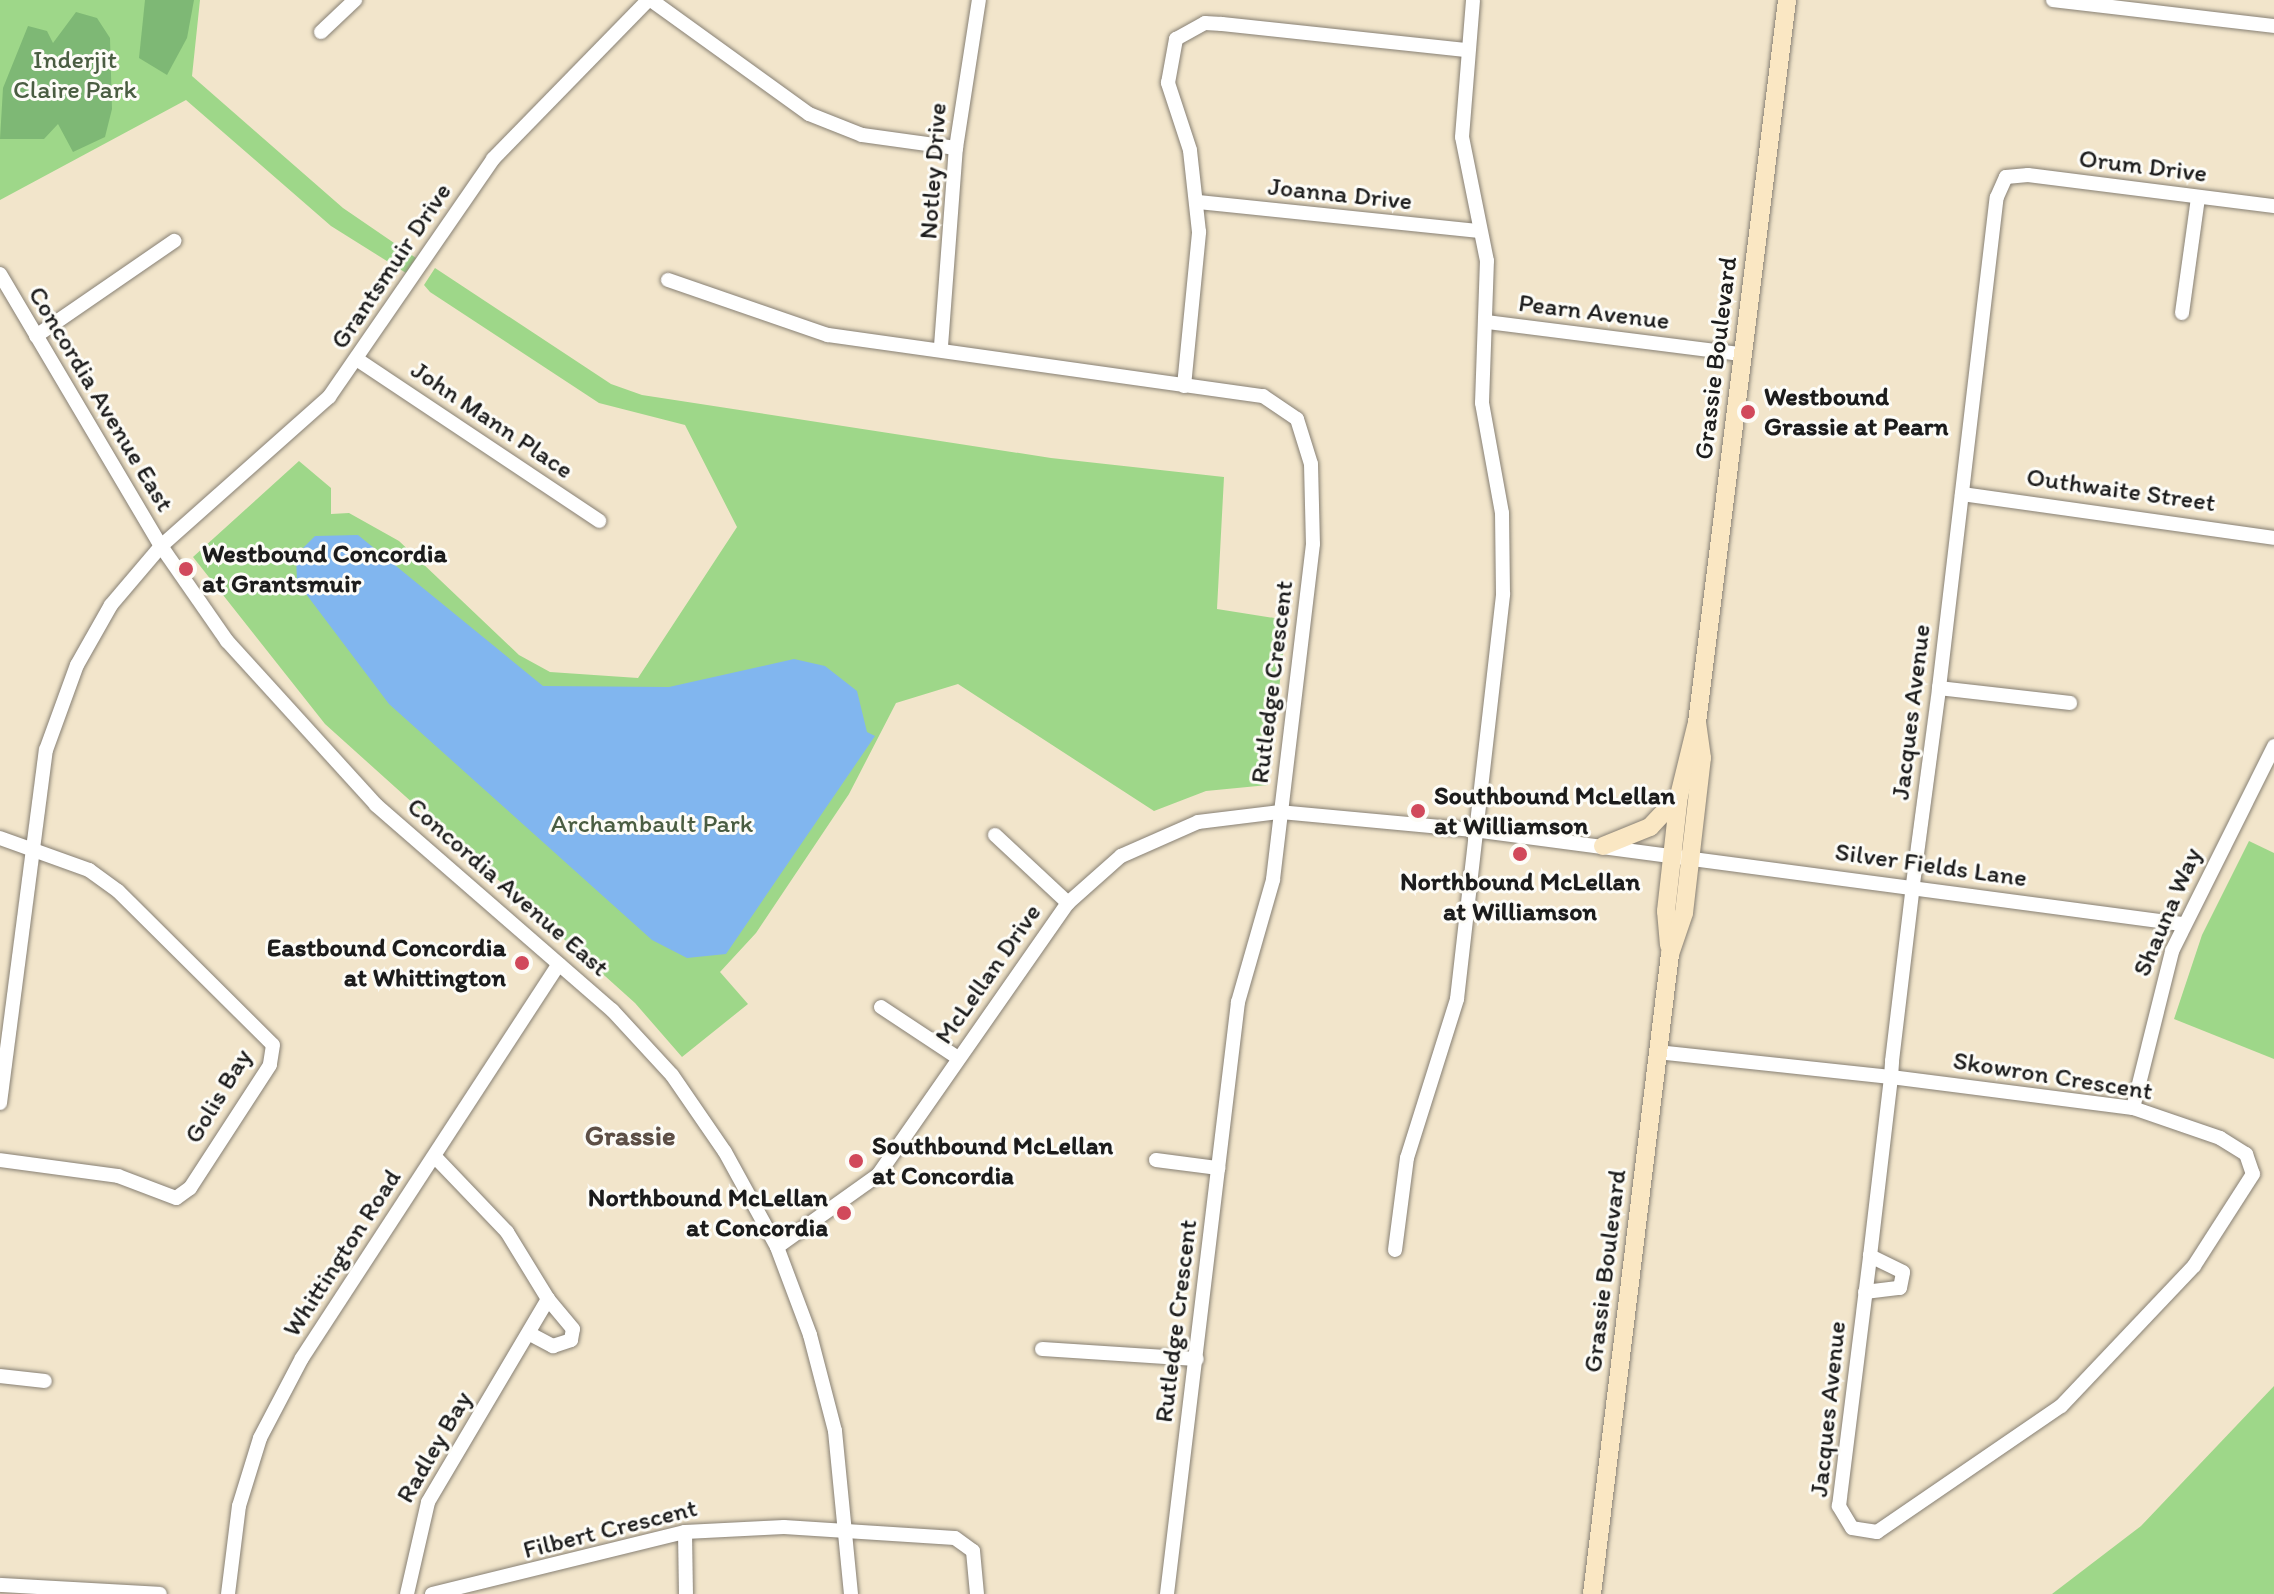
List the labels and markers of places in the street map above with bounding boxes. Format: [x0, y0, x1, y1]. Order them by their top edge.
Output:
place label: Westbound Grassie at Pearn [1764, 381, 1947, 442]
marker: Westbound Grassie at Pearn [1739, 403, 1757, 421]
place label: Westbound Concordia at Grantsmuir [202, 538, 447, 600]
marker: Westbound Concordia at Grantsmuir [177, 560, 195, 578]
place label: Southbound McLellan at Williamson [1434, 780, 1675, 842]
marker: Southbound McLellan at Williamson [1409, 802, 1427, 820]
marker: Northbound McLellan at Williamson [1511, 845, 1529, 863]
place label: Northbound McLellan at Williamson [1400, 866, 1640, 928]
place label: Eastbound Concordia at Whittington [267, 932, 506, 994]
marker: Eastbound Concordia at Whittington [513, 954, 531, 972]
place label: Southbound McLellan at Concordia [872, 1130, 1113, 1192]
marker: Southbound McLellan at Concordia [847, 1152, 865, 1170]
place label: Northbound McLellan at Concordia [588, 1182, 828, 1244]
marker: Northbound McLellan at Concordia [835, 1204, 853, 1222]

